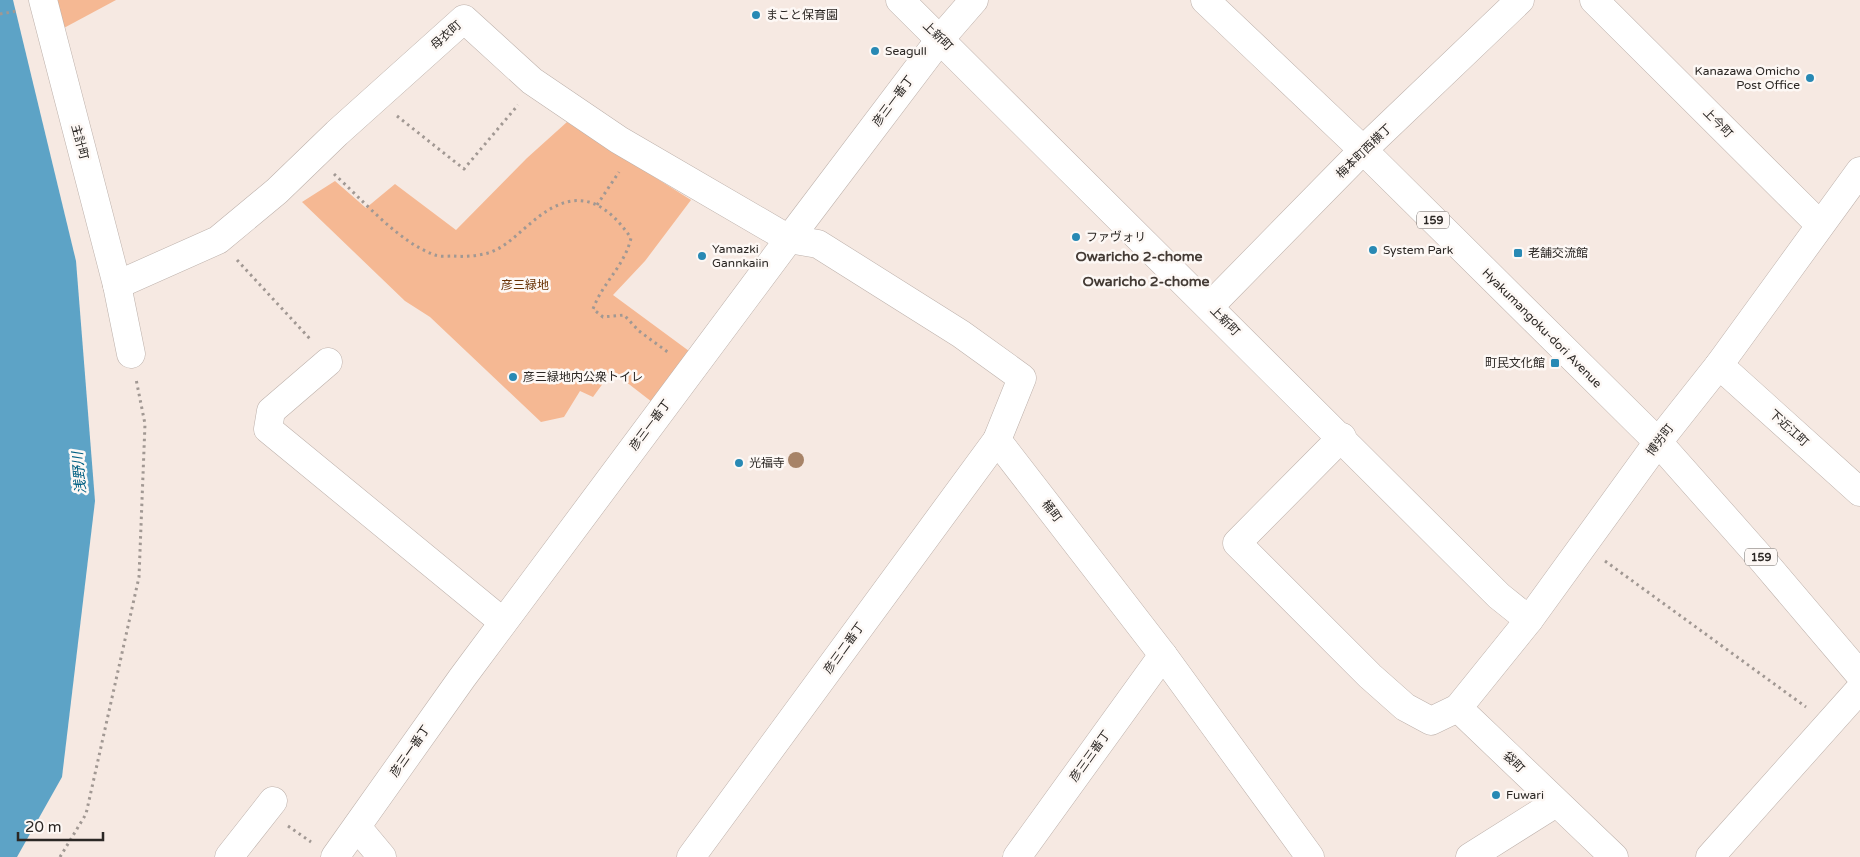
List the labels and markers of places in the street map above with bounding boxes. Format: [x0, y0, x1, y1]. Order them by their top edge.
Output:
place label: まこと保育園 [766, 8, 838, 22]
marker: まこと保育園 [750, 9, 762, 21]
place label: Seagull [885, 44, 927, 58]
marker: Seagull [869, 45, 881, 57]
place label: Kanazawa Omicho Post Office [1695, 64, 1800, 92]
marker: Kanazawa Omicho Post Office [1804, 72, 1816, 84]
place label: ファヴォリ [1086, 230, 1146, 244]
marker: ファヴォリ [1070, 231, 1082, 243]
place label: Yamazki Gannkaiin [712, 242, 769, 270]
place label: System Park [1383, 243, 1454, 257]
marker: System Park [1367, 244, 1379, 256]
place label: 老舗交流館 [1528, 246, 1588, 260]
marker: 老舗交流館 [1512, 247, 1524, 259]
marker: Yamazki Gannkaiin [696, 250, 708, 262]
place label: 町民文化館 [1485, 356, 1545, 370]
marker: 町民文化館 [1549, 357, 1561, 369]
place label: 彦三緑地内公衆トイレ [523, 370, 643, 384]
marker: 彦三緑地内公衆トイレ [507, 371, 519, 383]
place label: 光福寺 [749, 456, 785, 470]
marker: 光福寺 [733, 457, 745, 469]
place label: Fuwari [1506, 788, 1544, 802]
marker: Fuwari [1490, 789, 1502, 801]

